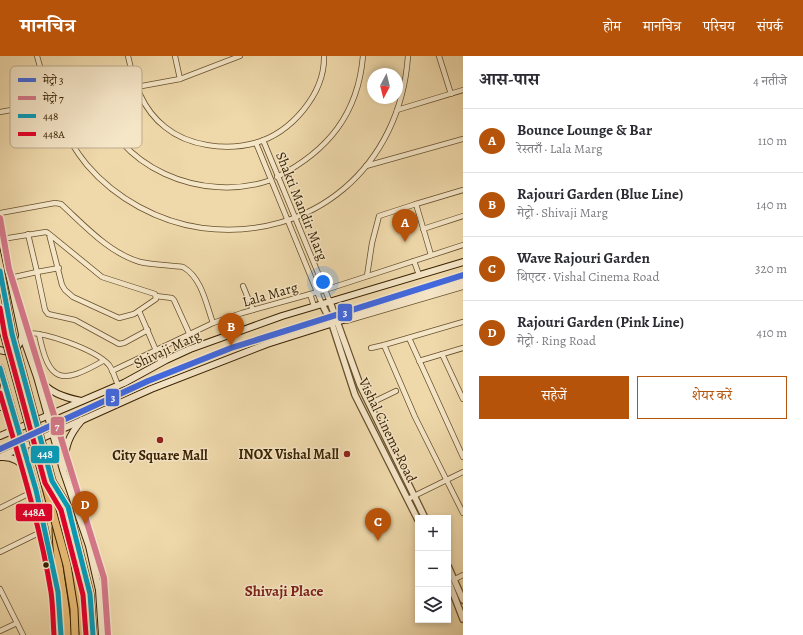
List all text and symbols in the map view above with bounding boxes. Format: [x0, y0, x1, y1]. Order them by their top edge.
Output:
text: मानचित्र [20, 13, 75, 39]
text: होम [603, 17, 621, 36]
text: मानचित्र [643, 17, 681, 36]
text: परिचय [703, 17, 735, 36]
text: संपर्क [757, 17, 783, 36]
legend [10, 66, 142, 148]
north arrow [367, 68, 403, 104]
text: आस-पास [479, 68, 539, 91]
text: 4 नतीजे [753, 72, 787, 89]
text: मेट्रो 3 [42, 73, 64, 88]
text: मेट्रो 7 [42, 91, 64, 106]
text: 448 [43, 109, 58, 124]
text: Bounce Lounge & Bar [517, 120, 652, 140]
text: 448A [43, 127, 65, 142]
text: A [488, 132, 496, 149]
text: 110 m [758, 132, 787, 149]
text: रेस्तराँ · Lala Marg [517, 140, 603, 157]
street label: Shakti Mandir Marg [271, 149, 332, 263]
text: Rajouri Garden (Blue Line) [517, 184, 683, 204]
text: B [488, 196, 496, 213]
text: 140 m [756, 196, 787, 213]
text: मेट्रो · Shivaji Marg [517, 204, 608, 221]
pin: A [392, 209, 418, 242]
text: Wave Rajouri Garden [517, 248, 650, 268]
text: C [488, 260, 496, 277]
text: 320 m [755, 260, 787, 277]
text: थिएटर · Vishal Cinema Road [517, 268, 659, 285]
your location [313, 272, 333, 292]
street label: Lala Marg [240, 277, 300, 311]
line badge: 3 [337, 303, 353, 322]
text: 3 [343, 305, 348, 320]
text: Rajouri Garden (Pink Line) [517, 312, 684, 332]
pin: B [218, 313, 244, 346]
text: D [487, 324, 497, 341]
text: 410 m [756, 324, 787, 341]
street label: Shivaji Marg [131, 326, 204, 373]
text: मेट्रो · Ring Road [517, 332, 596, 349]
street label: Vishal Cinema Road [354, 374, 421, 486]
button: सहेजें [479, 376, 629, 419]
button: शेयर करें [637, 376, 787, 419]
line badge: 3 [105, 388, 120, 407]
text: 3 [111, 390, 116, 405]
line badge: 7 [50, 416, 65, 436]
text: 7 [55, 419, 60, 434]
marker: City Square Mall [155, 435, 165, 445]
line badge: 448 [30, 445, 60, 464]
place label: INOX Vishal Mall [238, 445, 339, 464]
place label: City Square Mall [112, 446, 208, 465]
text: 448 [37, 447, 53, 462]
marker: INOX Vishal Mall [342, 449, 352, 459]
pin: D [72, 491, 98, 524]
line badge: 448A [15, 503, 53, 522]
text: 448A [23, 505, 45, 520]
pin: C [365, 508, 391, 541]
map controls [415, 515, 451, 623]
button: + [415, 515, 451, 551]
button: − [415, 551, 451, 587]
unlabelled marker [41, 560, 51, 570]
district label: Shivaji Place [245, 581, 323, 601]
button: layers [415, 587, 451, 623]

